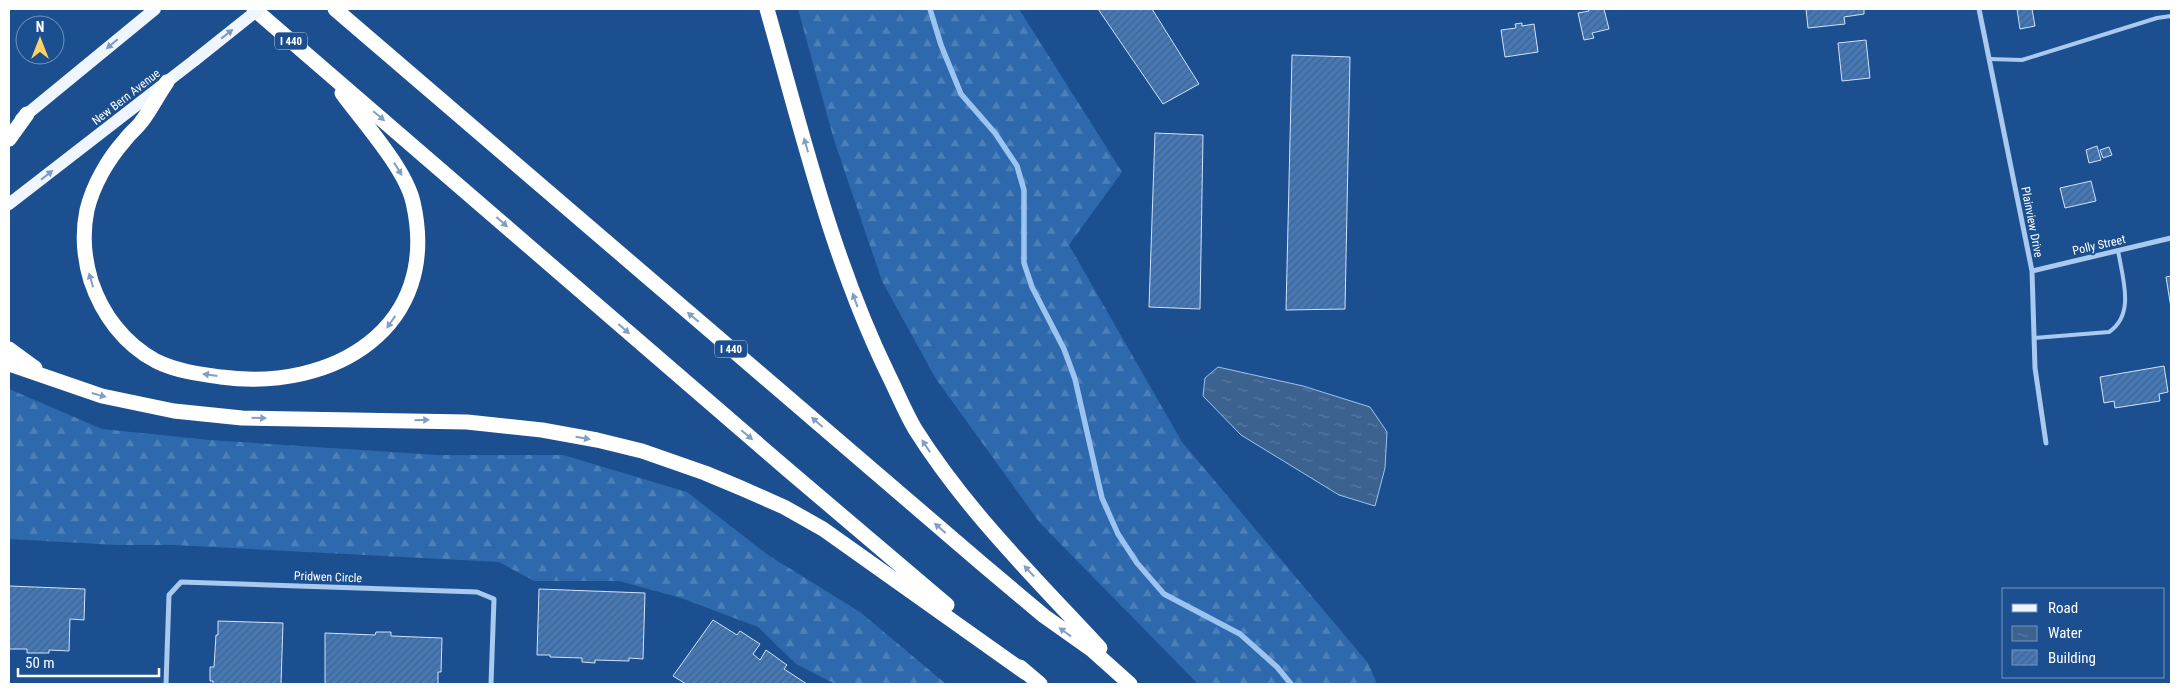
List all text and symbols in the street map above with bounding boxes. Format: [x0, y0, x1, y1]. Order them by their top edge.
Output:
north arrow [15, 15, 65, 65]
text: N [36, 19, 44, 35]
one-way arrow [220, 29, 233, 40]
road number: I 440 [275, 32, 307, 49]
one-way arrow [106, 38, 119, 49]
street label: New Bern Avenue [89, 66, 163, 128]
one-way arrow [372, 111, 385, 122]
one-way arrow [802, 137, 810, 152]
one-way arrow [393, 163, 402, 176]
one-way arrow [40, 169, 53, 180]
street label: Plainview Drive [2018, 185, 2046, 259]
one-way arrow [495, 217, 508, 228]
street label: Polly Street [2071, 232, 2127, 258]
one-way arrow [87, 272, 95, 287]
one-way arrow [851, 292, 859, 307]
one-way arrow [687, 311, 700, 322]
one-way arrow [386, 315, 396, 329]
one-way arrow [618, 323, 630, 335]
road number: I 440 [715, 340, 747, 358]
one-way arrow [202, 371, 218, 379]
one-way arrow [91, 391, 106, 399]
one-way arrow [252, 414, 268, 422]
one-way arrow [414, 416, 430, 424]
one-way arrow [811, 417, 824, 428]
one-way arrow [741, 429, 753, 441]
one-way arrow [575, 434, 591, 442]
one-way arrow [921, 439, 931, 452]
one-way arrow [935, 522, 947, 534]
one-way arrow [1023, 566, 1035, 578]
street label: Pridwen Circle [294, 569, 363, 585]
legend [2002, 588, 2165, 678]
text: Road [2048, 599, 2078, 617]
text: Water [2048, 624, 2083, 642]
one-way arrow [1059, 626, 1072, 637]
scale bar [18, 646, 159, 678]
text: Building [2048, 649, 2096, 667]
text: 50 m [25, 654, 55, 672]

